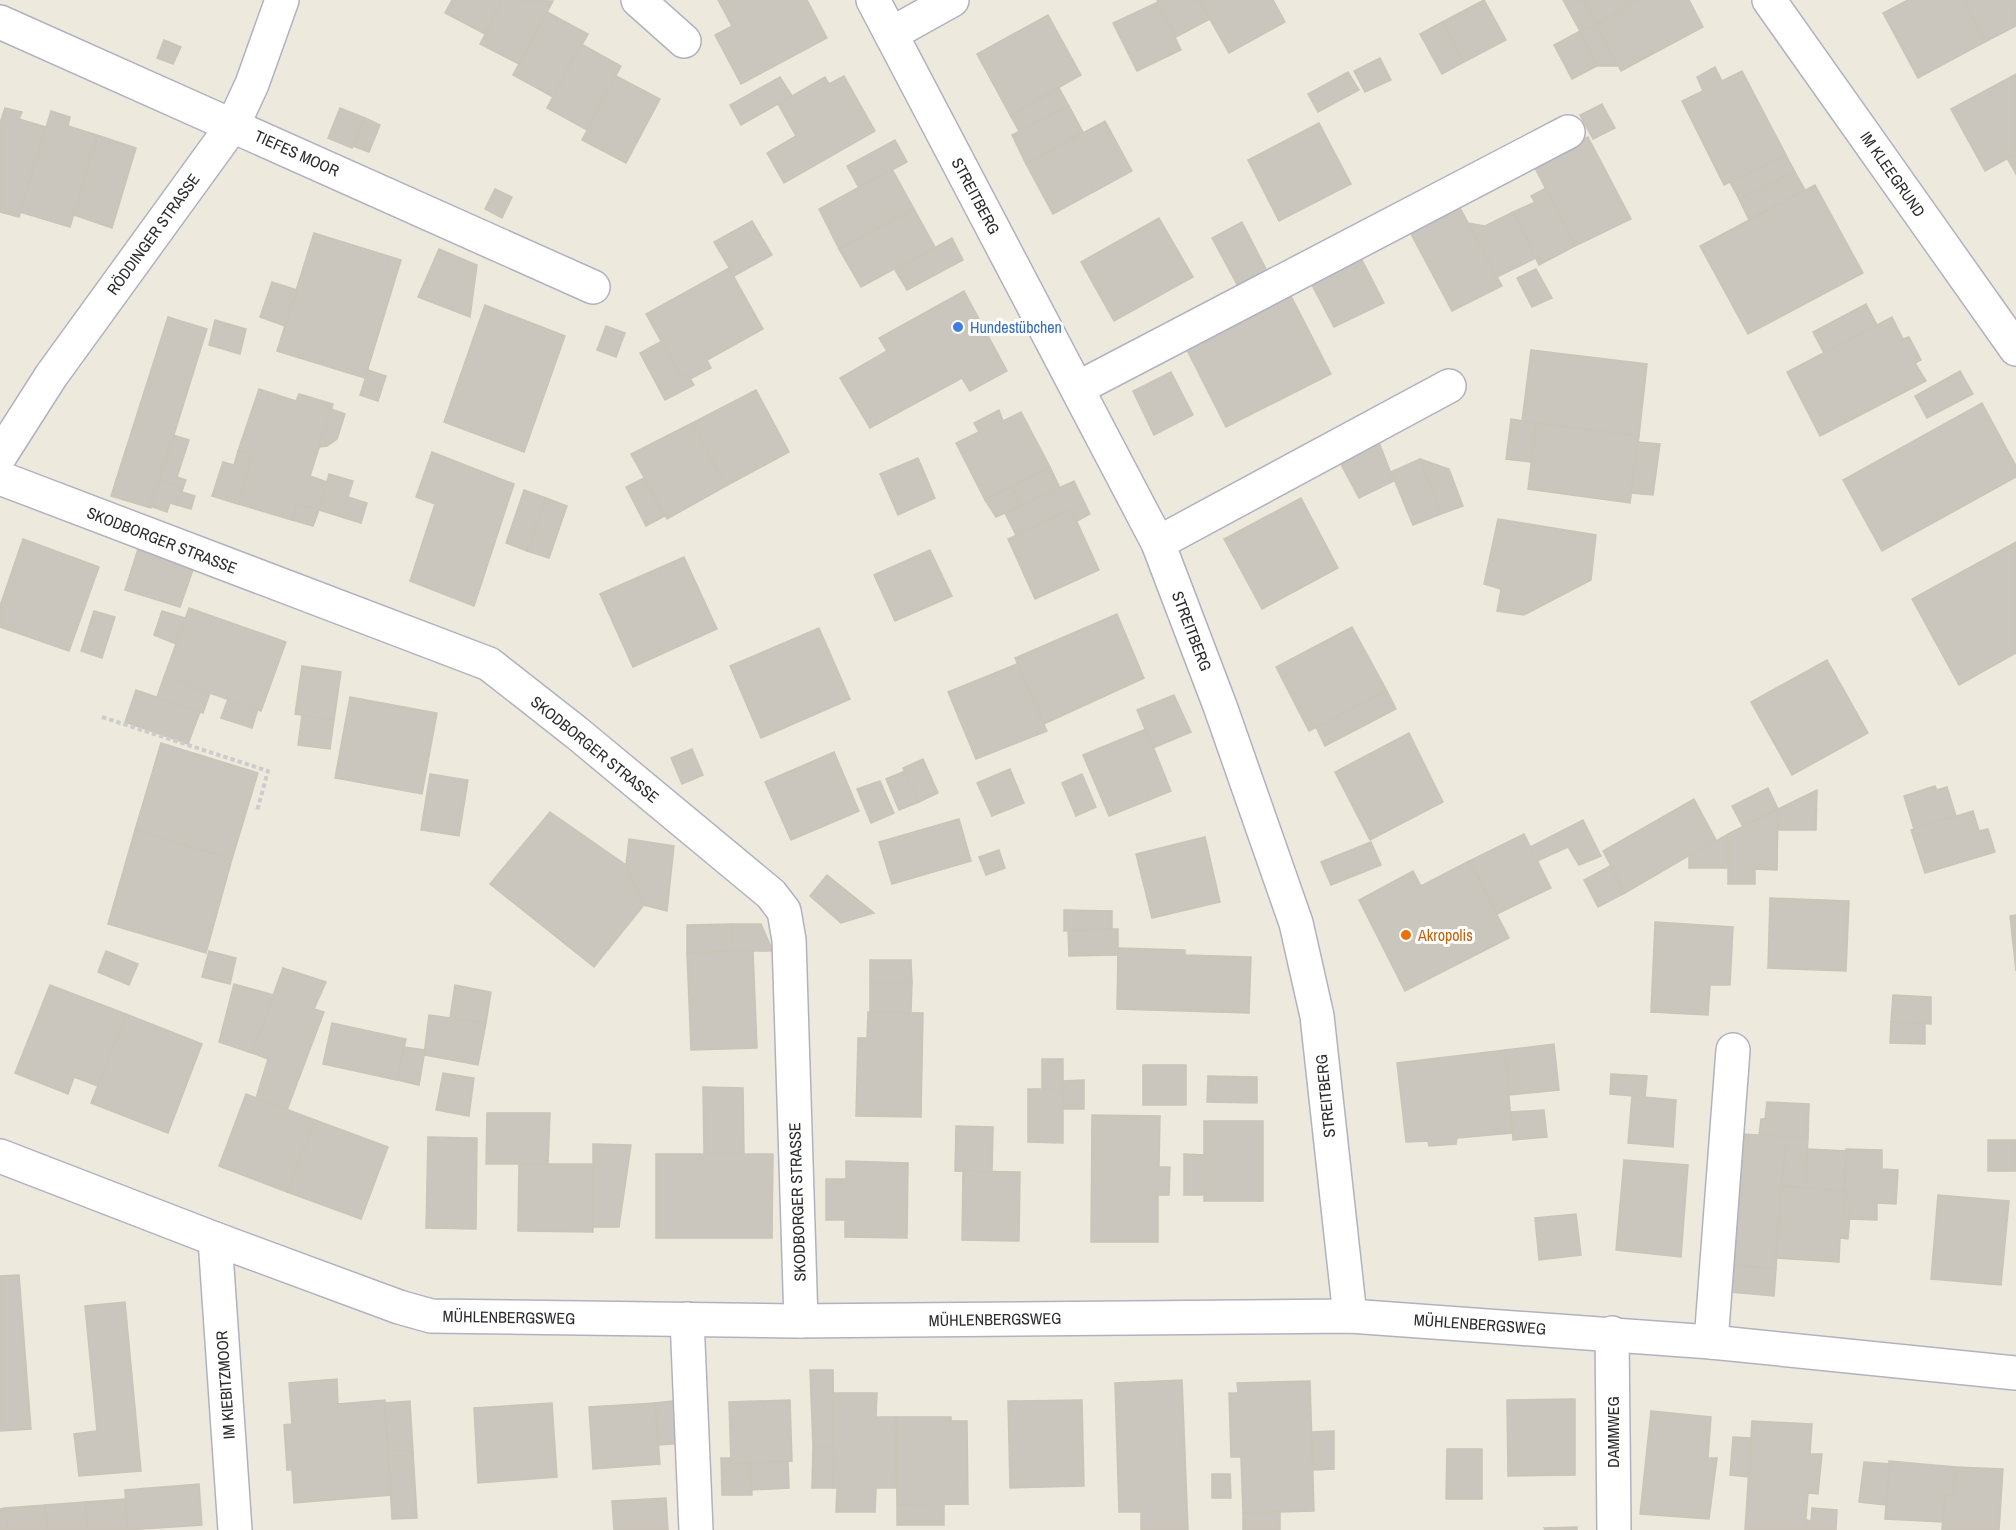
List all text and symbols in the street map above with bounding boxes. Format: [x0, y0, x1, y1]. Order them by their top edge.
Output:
street label: TIEFES MOOR [251, 125, 343, 182]
street label: IM KLEEGRUND [1855, 127, 1931, 221]
street label: STREITBERG [947, 154, 1005, 238]
street label: RÖDDINGER STRASSE [101, 169, 205, 299]
place label: Hundestübchen [970, 316, 1062, 338]
marker: Hundestübchen [951, 320, 965, 334]
street label: SKODBORGER STRASSE [84, 501, 240, 579]
street label: STREITBERG [1167, 588, 1217, 674]
street label: SKODBORGER STRASSE [526, 690, 664, 808]
place label: Akropolis [1417, 924, 1473, 946]
marker: Akropolis [1399, 928, 1413, 942]
street label: STREITBERG [1310, 1053, 1340, 1139]
street label: SKODBORGER STRASSE [783, 1122, 811, 1282]
street label: MÜHLENBERGSWEG [442, 1305, 576, 1329]
street label: MÜHLENBERGSWEG [928, 1307, 1062, 1331]
street label: MÜHLENBERGSWEG [1413, 1308, 1547, 1340]
street label: IM KIEBITZMOOR [210, 1330, 240, 1440]
street label: DAMMWEG [1602, 1396, 1624, 1468]

